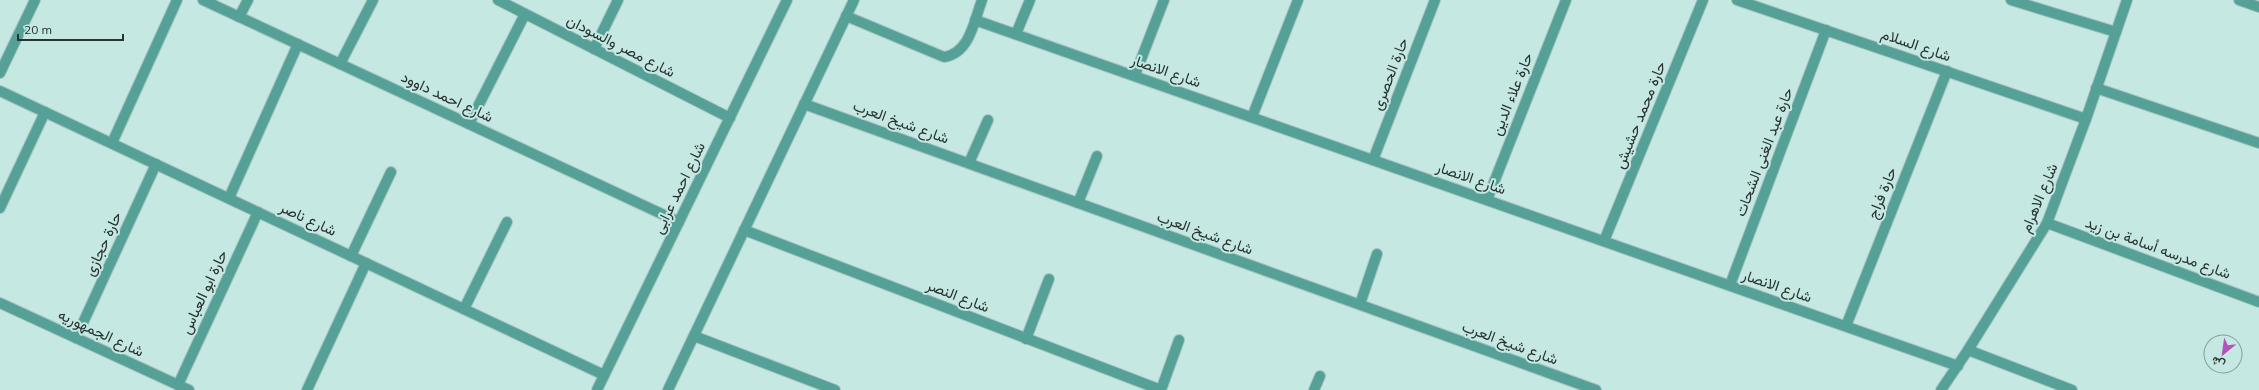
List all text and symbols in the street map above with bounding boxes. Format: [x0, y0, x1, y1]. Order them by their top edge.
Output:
street label: شارع مصر والسودان [563, 10, 679, 83]
scale bar [18, 16, 123, 42]
text: 20 m [24, 22, 52, 37]
street label: شارع السلام [1878, 24, 1954, 67]
street label: حارة الحصرى [1367, 35, 1413, 113]
street label: شارع الانصار [1127, 49, 1204, 93]
street label: حارة علاء الدين [1486, 50, 1538, 138]
street label: حارة محمد حشيش [1609, 58, 1671, 172]
street label: شارع احمد داوود [397, 67, 496, 128]
street label: حارة عبد الغنى الشحات [1730, 85, 1798, 219]
street label: شارع شيخ العرب [850, 95, 952, 150]
street label: شارع احمد عرابى [648, 139, 711, 238]
street label: شارع الانصار [1432, 156, 1509, 200]
street label: شارع الاهرام [2015, 160, 2064, 236]
street label: حارة فراج [1863, 164, 1902, 222]
street label: شارع ناصر [275, 197, 340, 242]
street label: شارع شيخ العرب [1154, 206, 1256, 261]
street label: حارة حجازى [79, 209, 127, 279]
street label: شارع مدرسه أسامة بن زيد [2082, 212, 2234, 285]
street label: حارة ابو العباس [176, 247, 232, 337]
street label: شارع الانصار [1738, 264, 1815, 308]
street label: شارع النصر [922, 275, 992, 318]
street label: شارع الجمهوريه [54, 304, 147, 363]
street label: شارع شيخ العرب [1459, 316, 1561, 371]
north arrow [2203, 334, 2243, 374]
text: ش [2209, 353, 2227, 372]

